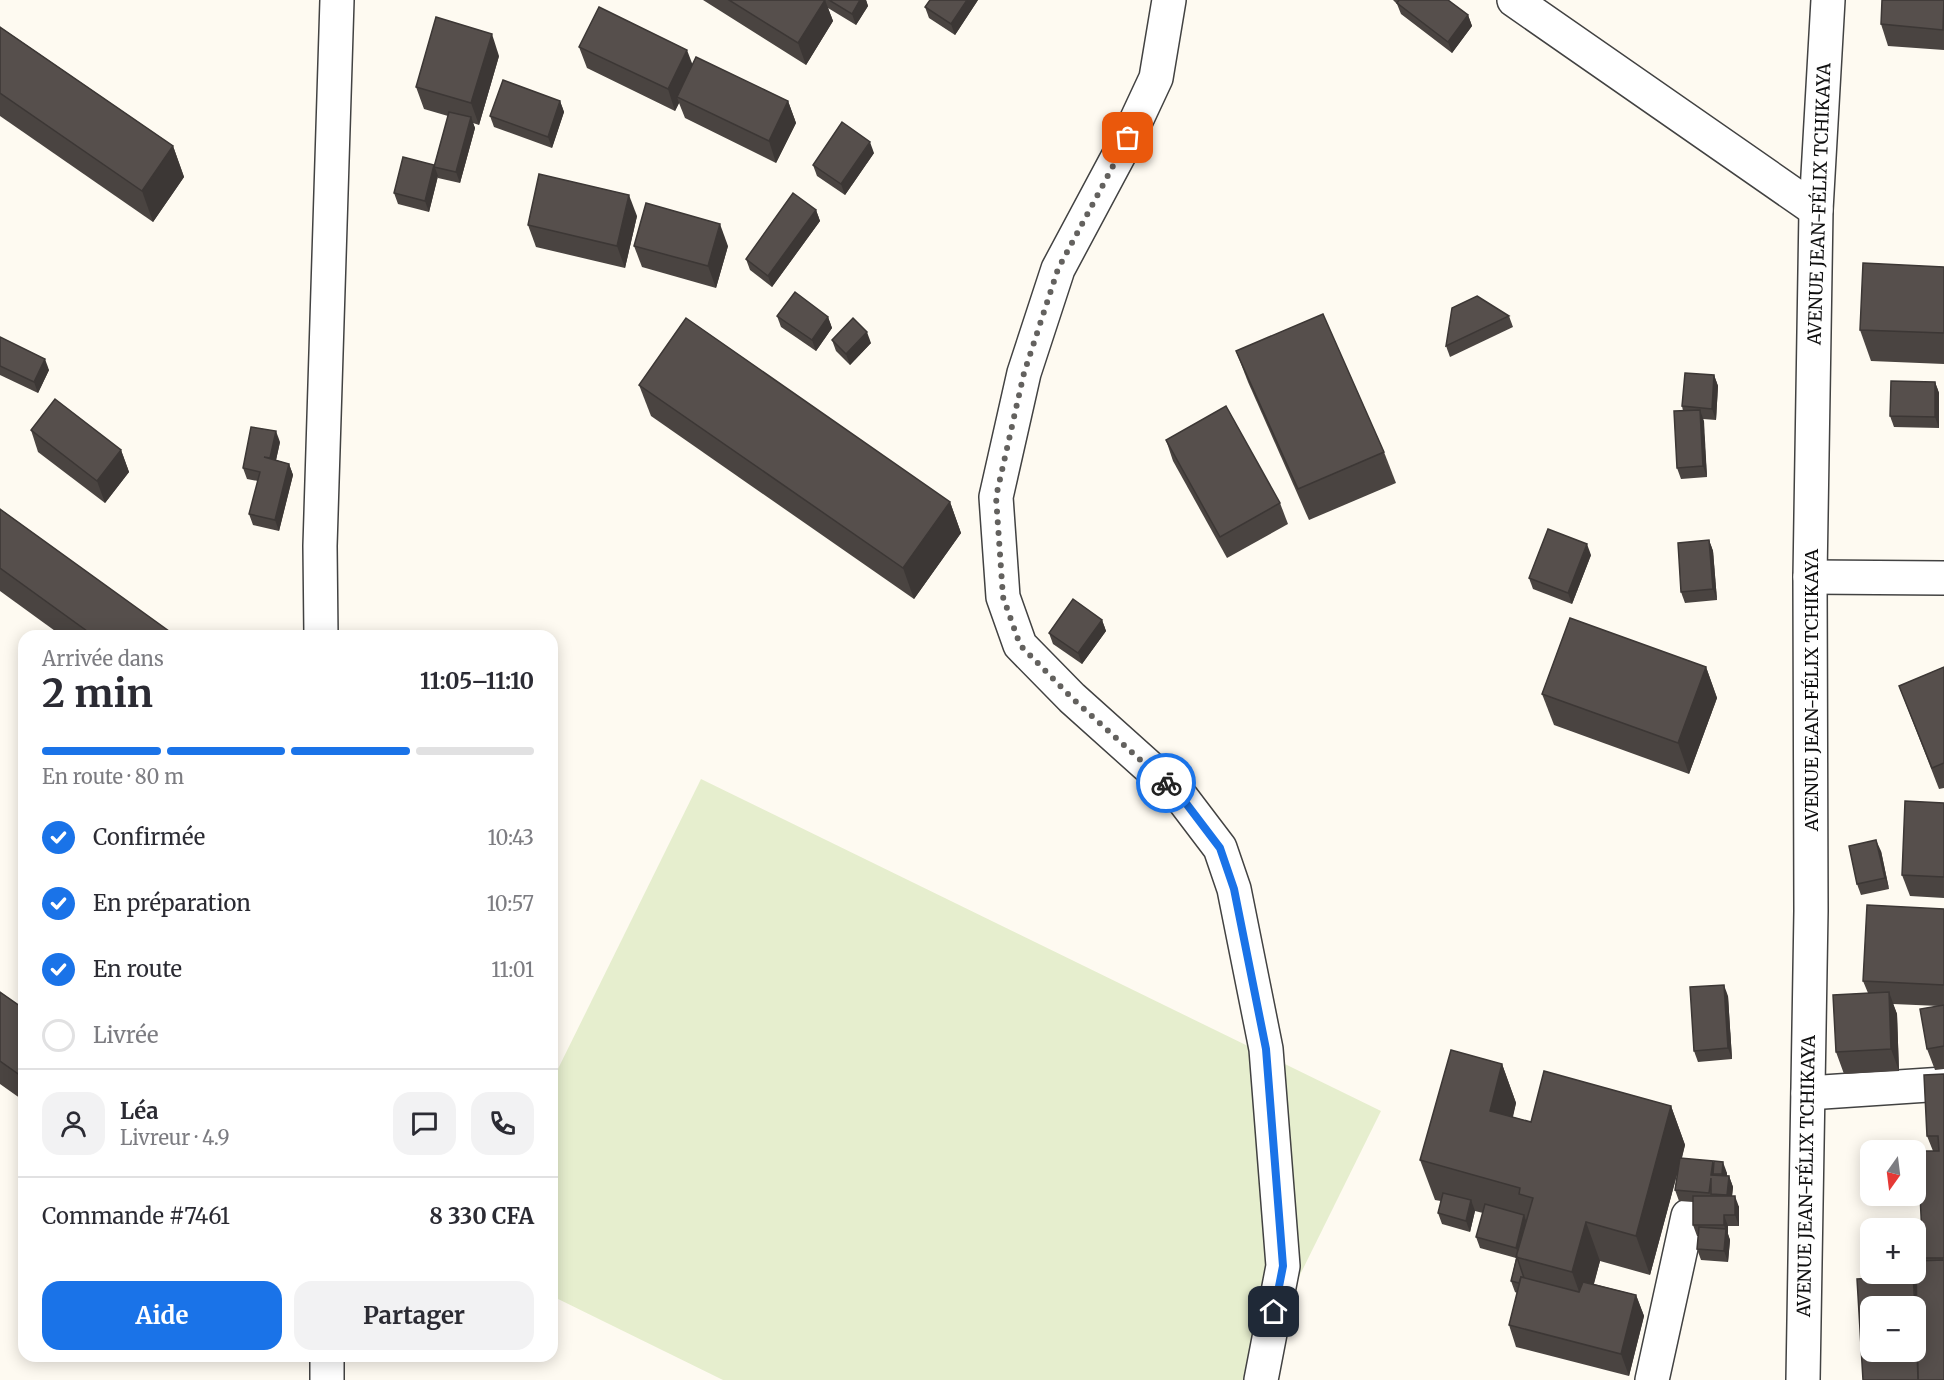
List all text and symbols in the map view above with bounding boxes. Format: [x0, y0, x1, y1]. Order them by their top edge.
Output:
street label: AVENUE JEAN-FÉLIX TCHIKAYA [1803, 62, 1835, 346]
pin [1102, 112, 1153, 163]
icon: bag [1111, 121, 1144, 154]
street label: AVENUE JEAN-FÉLIX TCHIKAYA [1800, 549, 1823, 832]
text: Arrivée dans [42, 646, 164, 671]
text: 11:05–11:10 [420, 667, 534, 695]
text: 2 min [42, 669, 153, 718]
courier [1136, 753, 1196, 813]
text: En route · 80 m [42, 764, 184, 789]
icon: bike [1150, 767, 1183, 800]
icon: check [42, 821, 75, 854]
text: Confirmée [93, 823, 205, 851]
text: 10:43 [487, 825, 534, 850]
icon: check [42, 887, 75, 920]
text: En préparation [93, 889, 251, 917]
text: 10:57 [487, 891, 534, 916]
icon: check [42, 953, 75, 986]
text: En route [93, 955, 182, 983]
text: 11:01 [491, 957, 534, 982]
text: Livrée [93, 1021, 159, 1049]
street label: AVENUE JEAN-FÉLIX TCHIKAYA [1792, 1034, 1820, 1318]
button: person [42, 1092, 105, 1155]
button: chat [393, 1092, 456, 1155]
button: phone [471, 1092, 534, 1155]
text: Léa [120, 1097, 158, 1125]
text: Livreur · 4.9 [120, 1125, 230, 1150]
north arrow [1860, 1140, 1926, 1206]
map controls [1860, 1140, 1926, 1362]
text: Commande #7461 [42, 1202, 230, 1230]
text: 8 330 CFA [429, 1202, 534, 1230]
button: + [1860, 1218, 1926, 1284]
button: Aide [42, 1281, 282, 1350]
button: Partager [294, 1281, 534, 1350]
pin [1248, 1286, 1299, 1337]
icon: home [1257, 1295, 1290, 1328]
button: − [1860, 1296, 1926, 1362]

